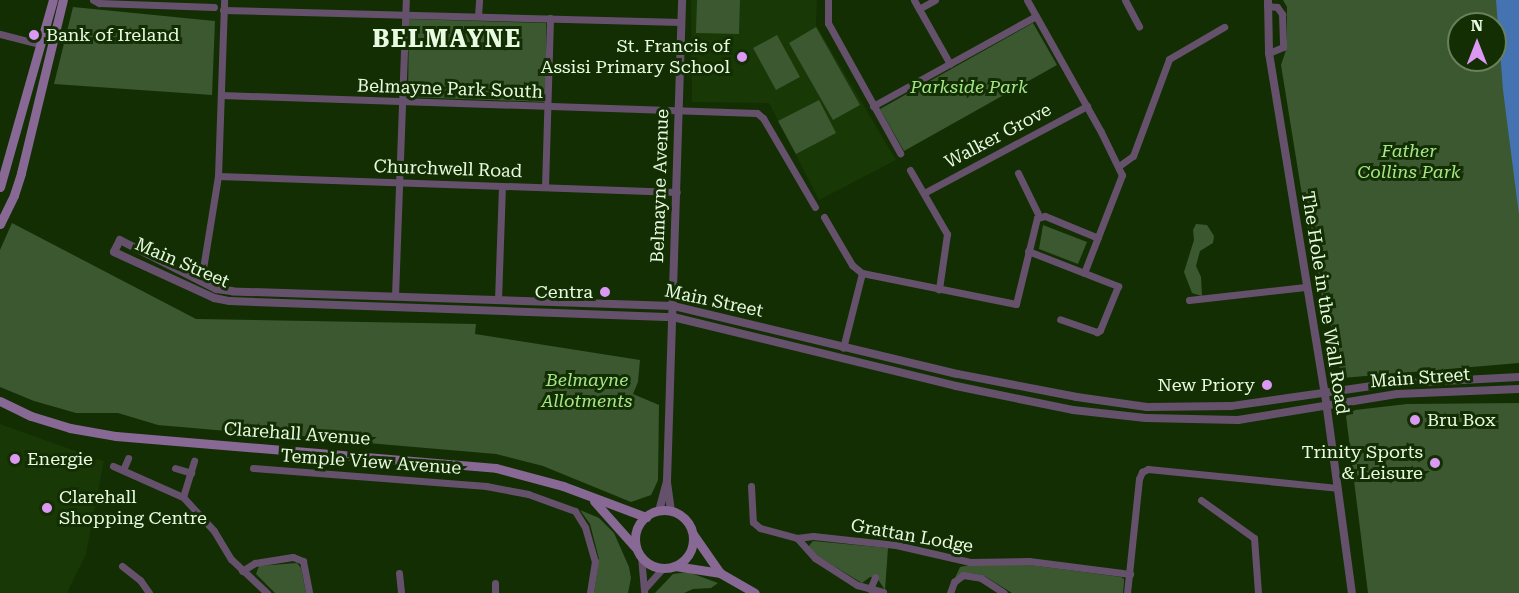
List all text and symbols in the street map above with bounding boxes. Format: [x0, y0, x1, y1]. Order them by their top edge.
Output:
north arrow [1447, 12, 1507, 72]
text: N [1471, 16, 1483, 35]
place label: Bank of Ireland [46, 24, 180, 46]
district label: BELMAYNE [372, 26, 522, 54]
marker: Bank of Ireland [27, 28, 41, 42]
place label: St. Francis of Assisi Primary School [541, 36, 730, 78]
marker: St. Francis of Assisi Primary School [735, 50, 749, 64]
street label: Belmayne Park South [357, 75, 543, 103]
park label: Parkside Park [910, 76, 1028, 98]
street label: Walker Grove [941, 99, 1055, 173]
street label: Belmayne Avenue [647, 109, 673, 263]
park label: Father Collins Park [1357, 141, 1461, 184]
street label: Churchwell Road [373, 156, 523, 182]
street label: The Hole in the Wall Road [1297, 190, 1353, 416]
street label: Main Street [132, 233, 232, 293]
street label: Main Street [663, 280, 765, 322]
place label: Centra [535, 281, 593, 303]
marker: Centra [598, 285, 612, 299]
street label: Main Street [1369, 364, 1471, 392]
park label: Belmayne Allotments [542, 370, 632, 412]
place label: New Priory [1157, 374, 1255, 396]
marker: New Priory [1260, 378, 1274, 392]
place label: Bru Box [1427, 409, 1495, 431]
marker: Bru Box [1408, 413, 1422, 427]
street label: Clarehall Avenue [223, 418, 371, 450]
place label: Trinity Sports & Leisure [1302, 442, 1423, 484]
street label: Temple View Avenue [280, 445, 462, 479]
place label: Energie [27, 448, 93, 470]
marker: Energie [8, 452, 22, 466]
marker: Trinity Sports & Leisure [1428, 456, 1442, 470]
place label: Clarehall Shopping Centre [59, 487, 207, 530]
marker: Clarehall Shopping Centre [40, 501, 54, 515]
street label: Grattan Lodge [849, 515, 975, 557]

